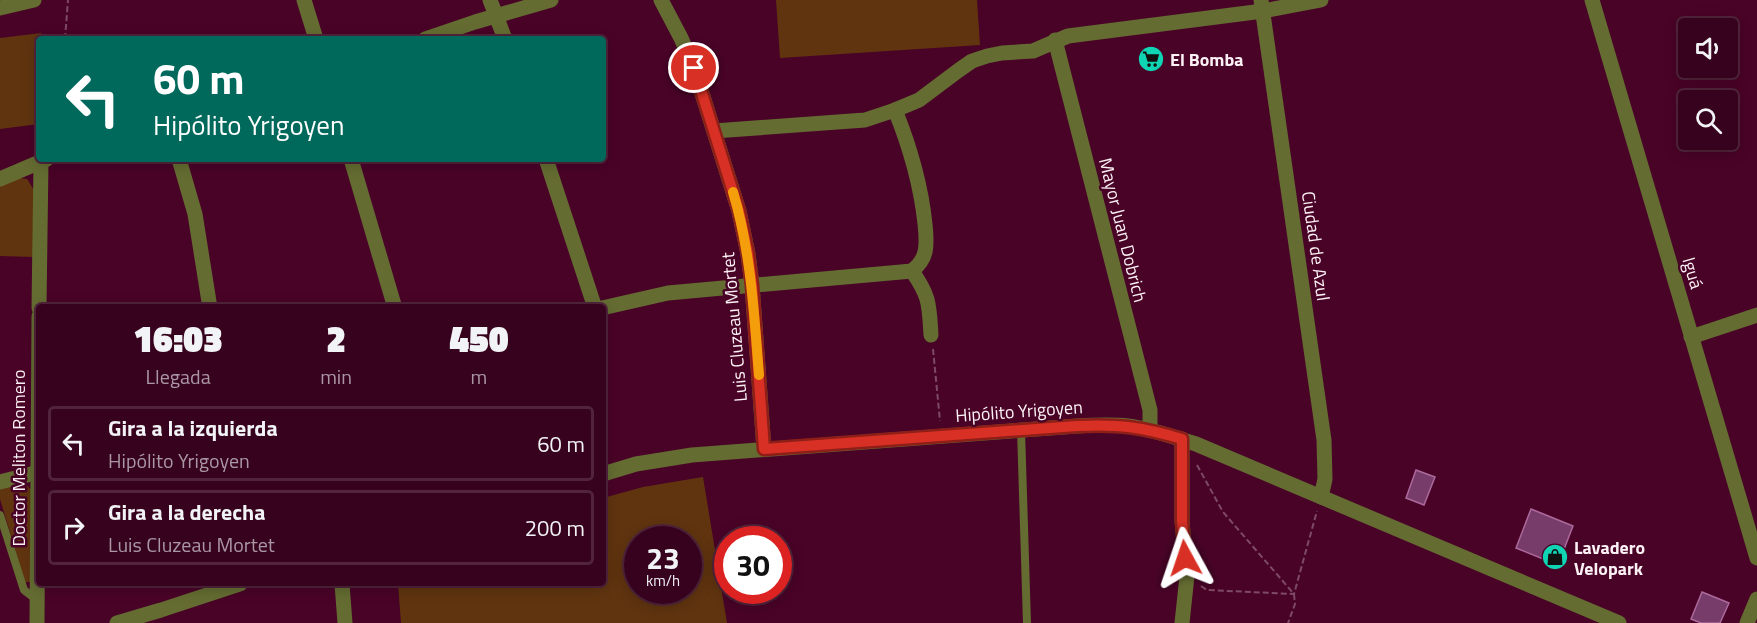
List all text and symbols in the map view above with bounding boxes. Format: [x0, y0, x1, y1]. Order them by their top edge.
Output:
map controls [1678, 18, 1738, 150]
button: sound [1678, 18, 1738, 78]
pin [668, 42, 719, 93]
supermarket icon: El Bomba [1136, 44, 1166, 74]
text: 60 m [153, 46, 245, 110]
place label: El Bomba [1170, 46, 1243, 73]
icon: arrive [677, 51, 710, 84]
icon: left [54, 60, 132, 138]
button: search [1678, 90, 1738, 150]
text: Hipólito Yrigoyen [153, 104, 344, 145]
street label: Mayor Juan Dobrich [1092, 155, 1154, 305]
street label: Ciudad de Azul [1295, 189, 1337, 303]
street label: Luis Cluzeau Mortet [714, 250, 754, 403]
street label: Iguá [1676, 254, 1710, 292]
text: 16:03 [133, 311, 223, 366]
text: 2 [326, 311, 346, 366]
text: 450 [449, 311, 509, 366]
text: Llegada [145, 361, 211, 392]
text: min [320, 361, 352, 392]
text: m [471, 361, 487, 392]
street label: Doctor Meliton Romero [5, 370, 32, 546]
street label: Hipólito Yrigoyen [954, 393, 1084, 429]
text: Gira a la izquierda [108, 411, 278, 445]
icon: left [57, 427, 90, 460]
text: 60 m [537, 427, 585, 461]
text: Hipólito Yrigoyen [108, 445, 250, 476]
text: Gira a la derecha [108, 495, 265, 529]
icon: right [57, 511, 90, 544]
text: 200 m [525, 511, 585, 545]
speed limit sign: 30 [714, 526, 792, 604]
position arrow [1153, 526, 1217, 590]
text: Luis Cluzeau Mortet [108, 529, 275, 560]
place label: Lavadero Velopark [1574, 534, 1645, 582]
text: 23 [646, 535, 680, 581]
shop icon: Lavadero Velopark [1540, 542, 1570, 572]
text: km/h [646, 569, 680, 592]

